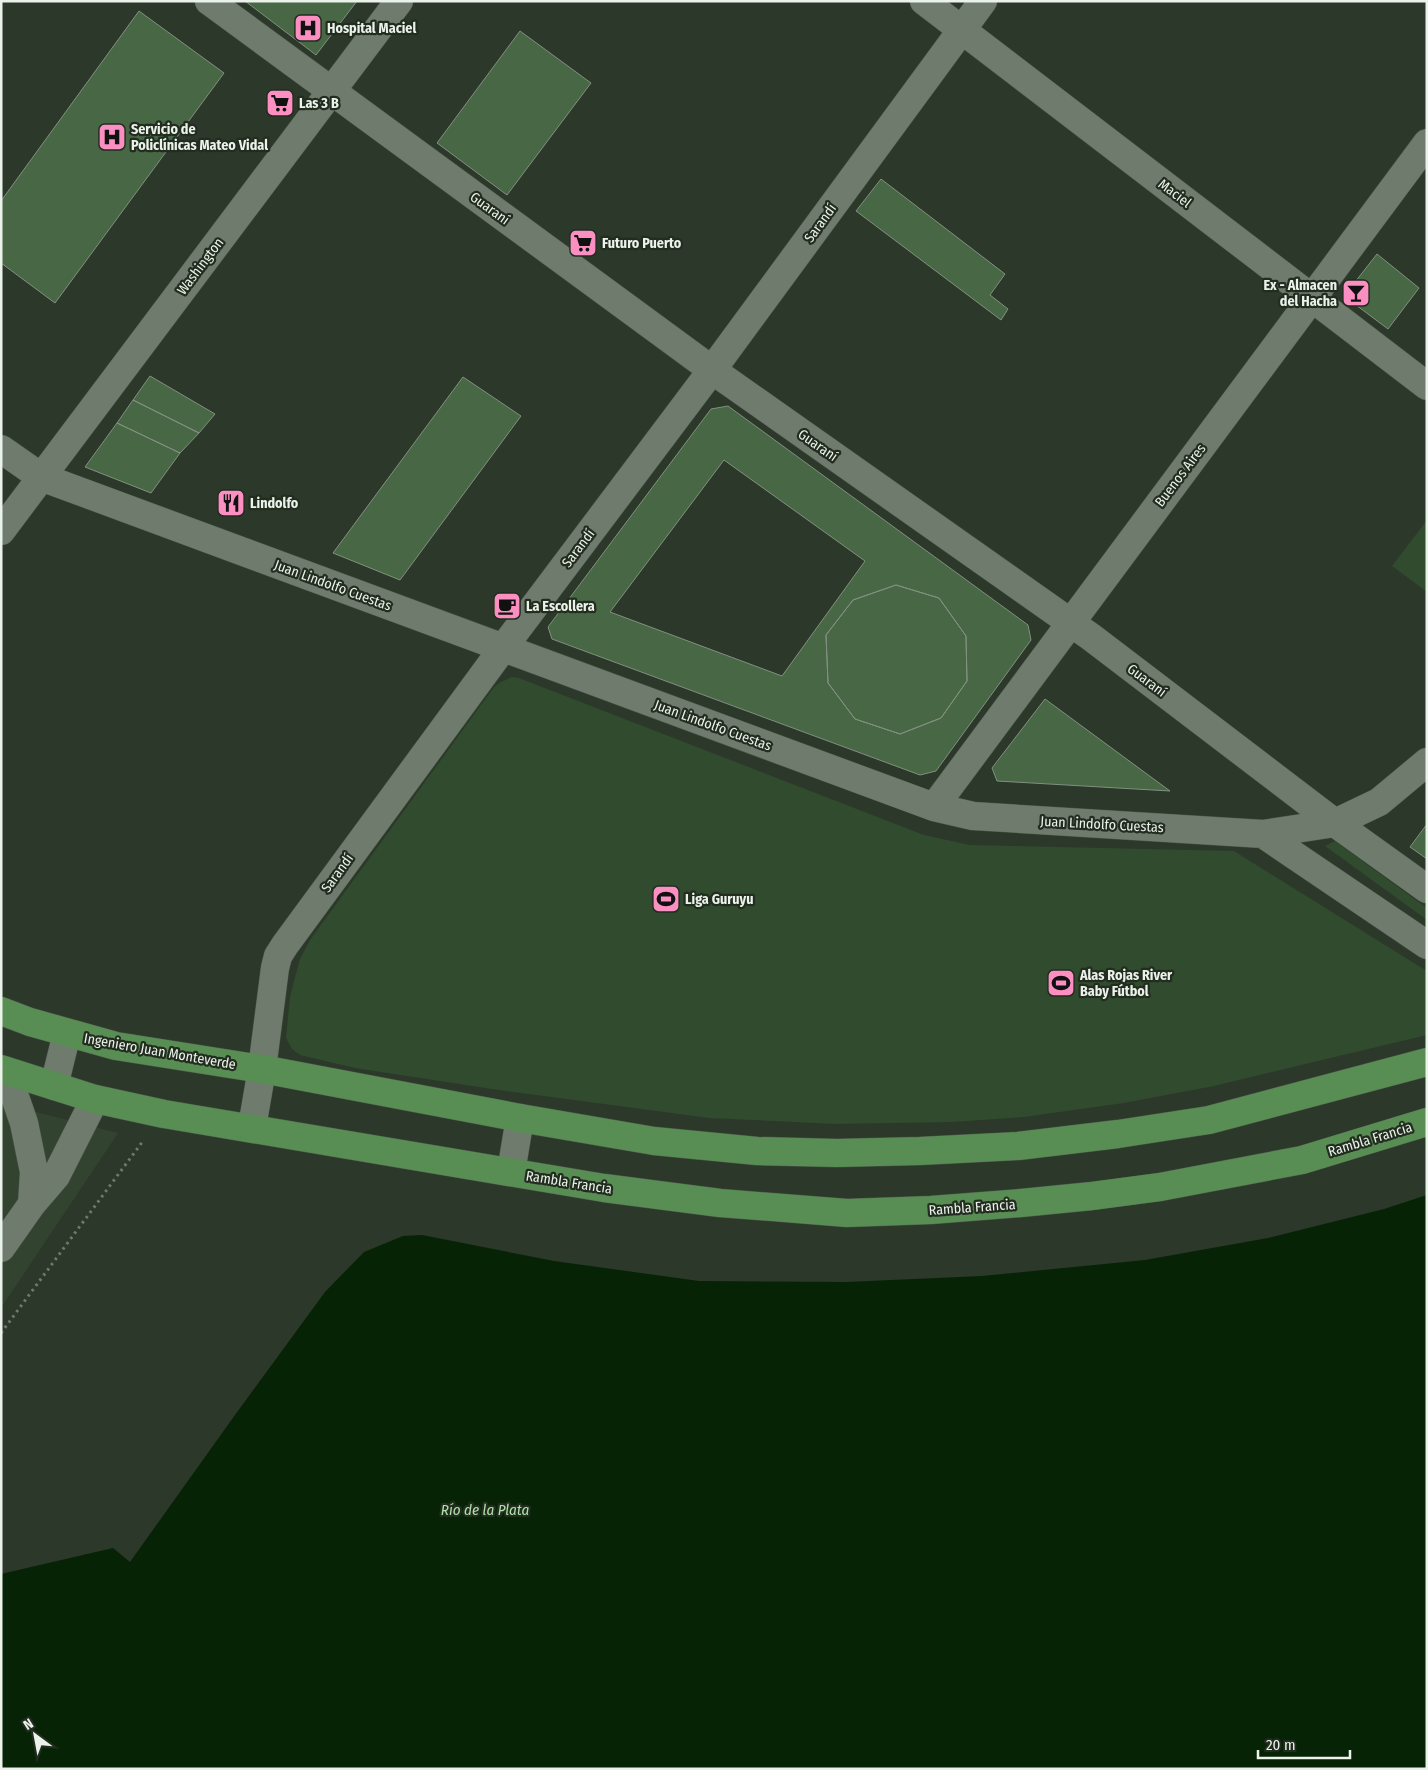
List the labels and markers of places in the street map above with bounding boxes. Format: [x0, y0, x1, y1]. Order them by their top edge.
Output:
hospital icon: Hospital Maciel [293, 13, 323, 43]
place label: Hospital Maciel [327, 20, 416, 37]
supermarket icon: Las 3 B [265, 88, 295, 118]
place label: Las 3 B [299, 95, 339, 112]
place label: Servicio de Policlínicas Mateo Vidal [131, 121, 268, 154]
hospital icon: Servicio de Policlínicas Mateo Vidal [97, 122, 127, 152]
supermarket icon: Futuro Puerto [568, 228, 598, 258]
place label: Futuro Puerto [602, 235, 682, 252]
place label: Ex - Almacen del Hacha [1263, 277, 1337, 310]
bar icon: Ex - Almacen del Hacha [1341, 278, 1371, 308]
restaurant icon: Lindolfo [216, 488, 246, 518]
place label: Lindolfo [250, 495, 299, 512]
cafe icon: La Escollera [492, 591, 522, 621]
place label: La Escollera [526, 598, 595, 615]
sports icon: Liga Guruyu [651, 884, 681, 914]
place label: Liga Guruyu [685, 891, 754, 908]
place label: Alas Rojas River Baby Fútbol [1079, 967, 1173, 1000]
sports icon: Alas Rojas River Baby Fútbol [1046, 968, 1076, 998]

